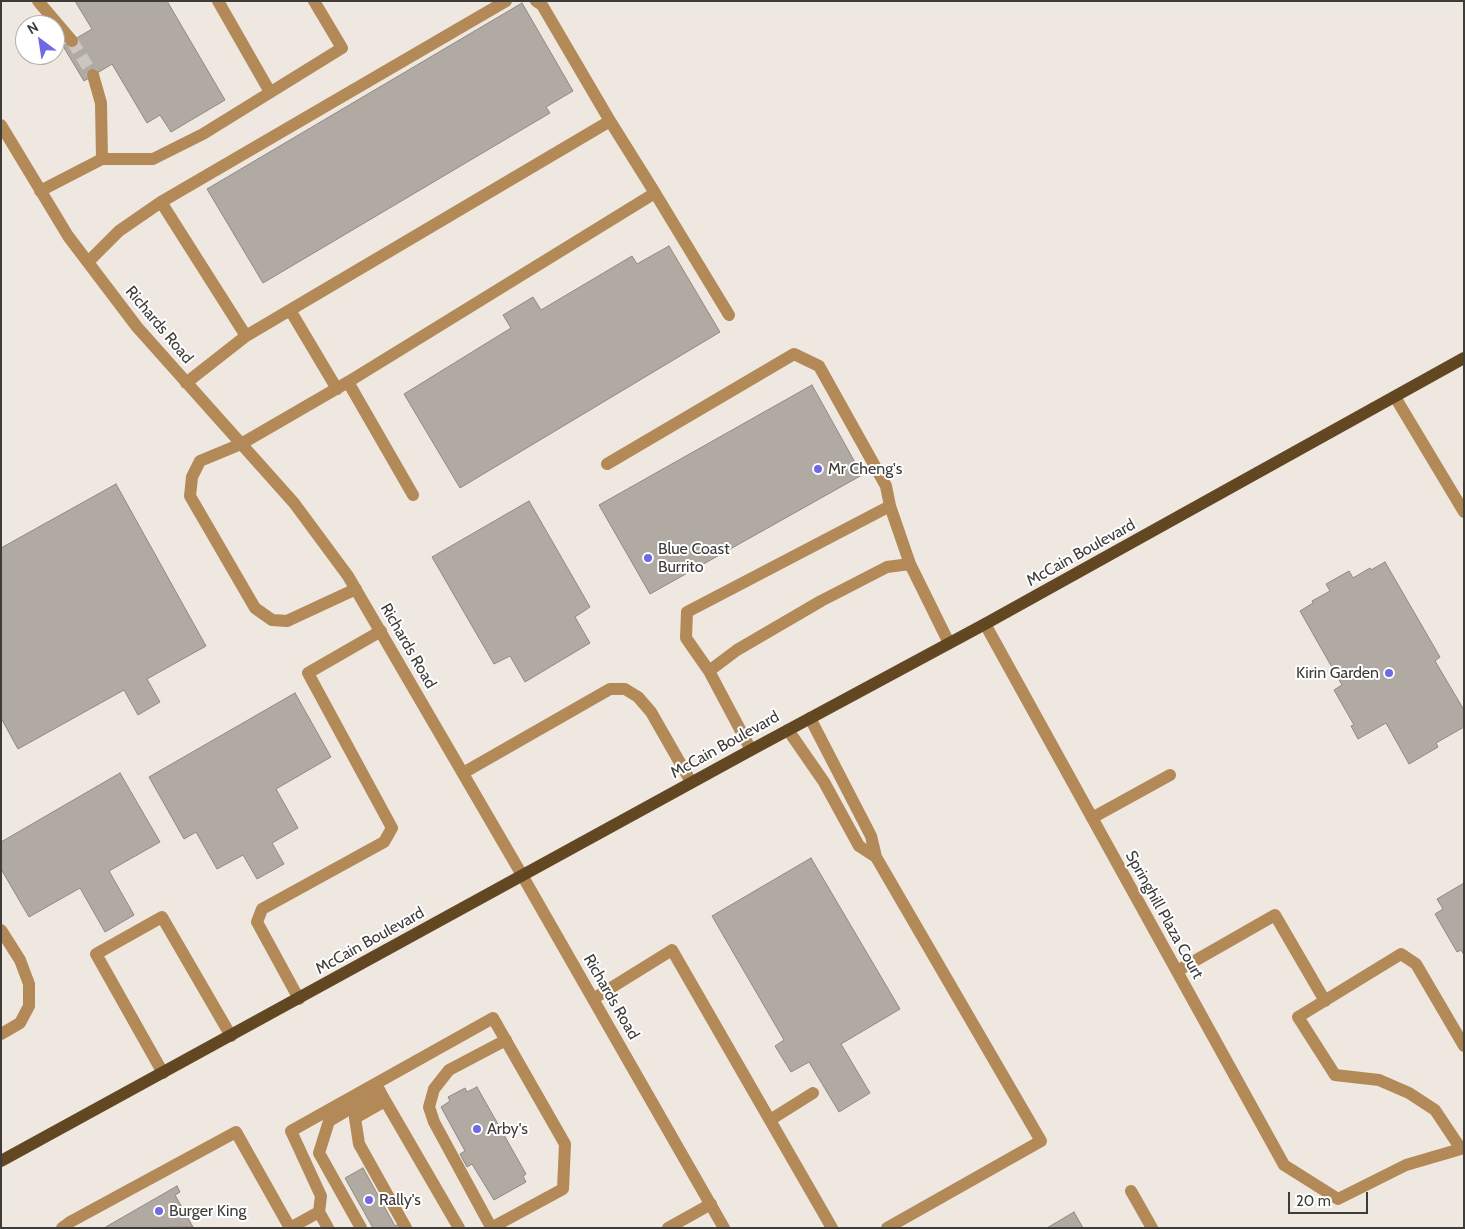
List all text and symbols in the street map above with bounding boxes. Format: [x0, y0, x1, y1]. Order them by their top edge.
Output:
north arrow [15, 15, 65, 65]
text: N [24, 18, 42, 38]
street label: Richards Road [121, 282, 197, 368]
place label: Mr Cheng's [828, 459, 902, 479]
marker: Mr Cheng's [812, 463, 824, 475]
street label: McCain Boulevard [1023, 515, 1139, 591]
place label: Blue Coast Burrito [658, 539, 730, 577]
marker: Blue Coast Burrito [642, 552, 654, 564]
street label: Richards Road [376, 600, 440, 692]
place label: Kirin Garden [1296, 663, 1379, 683]
marker: Kirin Garden [1383, 667, 1395, 679]
street label: McCain Boulevard [667, 707, 783, 783]
street label: Springhill Plaza Court [1121, 848, 1207, 982]
street label: McCain Boulevard [312, 903, 428, 979]
street label: Richards Road [579, 951, 643, 1043]
place label: Arby's [487, 1119, 528, 1139]
marker: Arby's [471, 1123, 483, 1135]
scale bar [1290, 1182, 1370, 1214]
place label: Rally's [379, 1190, 421, 1210]
text: 20 m [1296, 1192, 1331, 1210]
marker: Rally's [363, 1194, 375, 1206]
place label: Burger King [169, 1201, 246, 1221]
marker: Burger King [153, 1205, 165, 1217]

